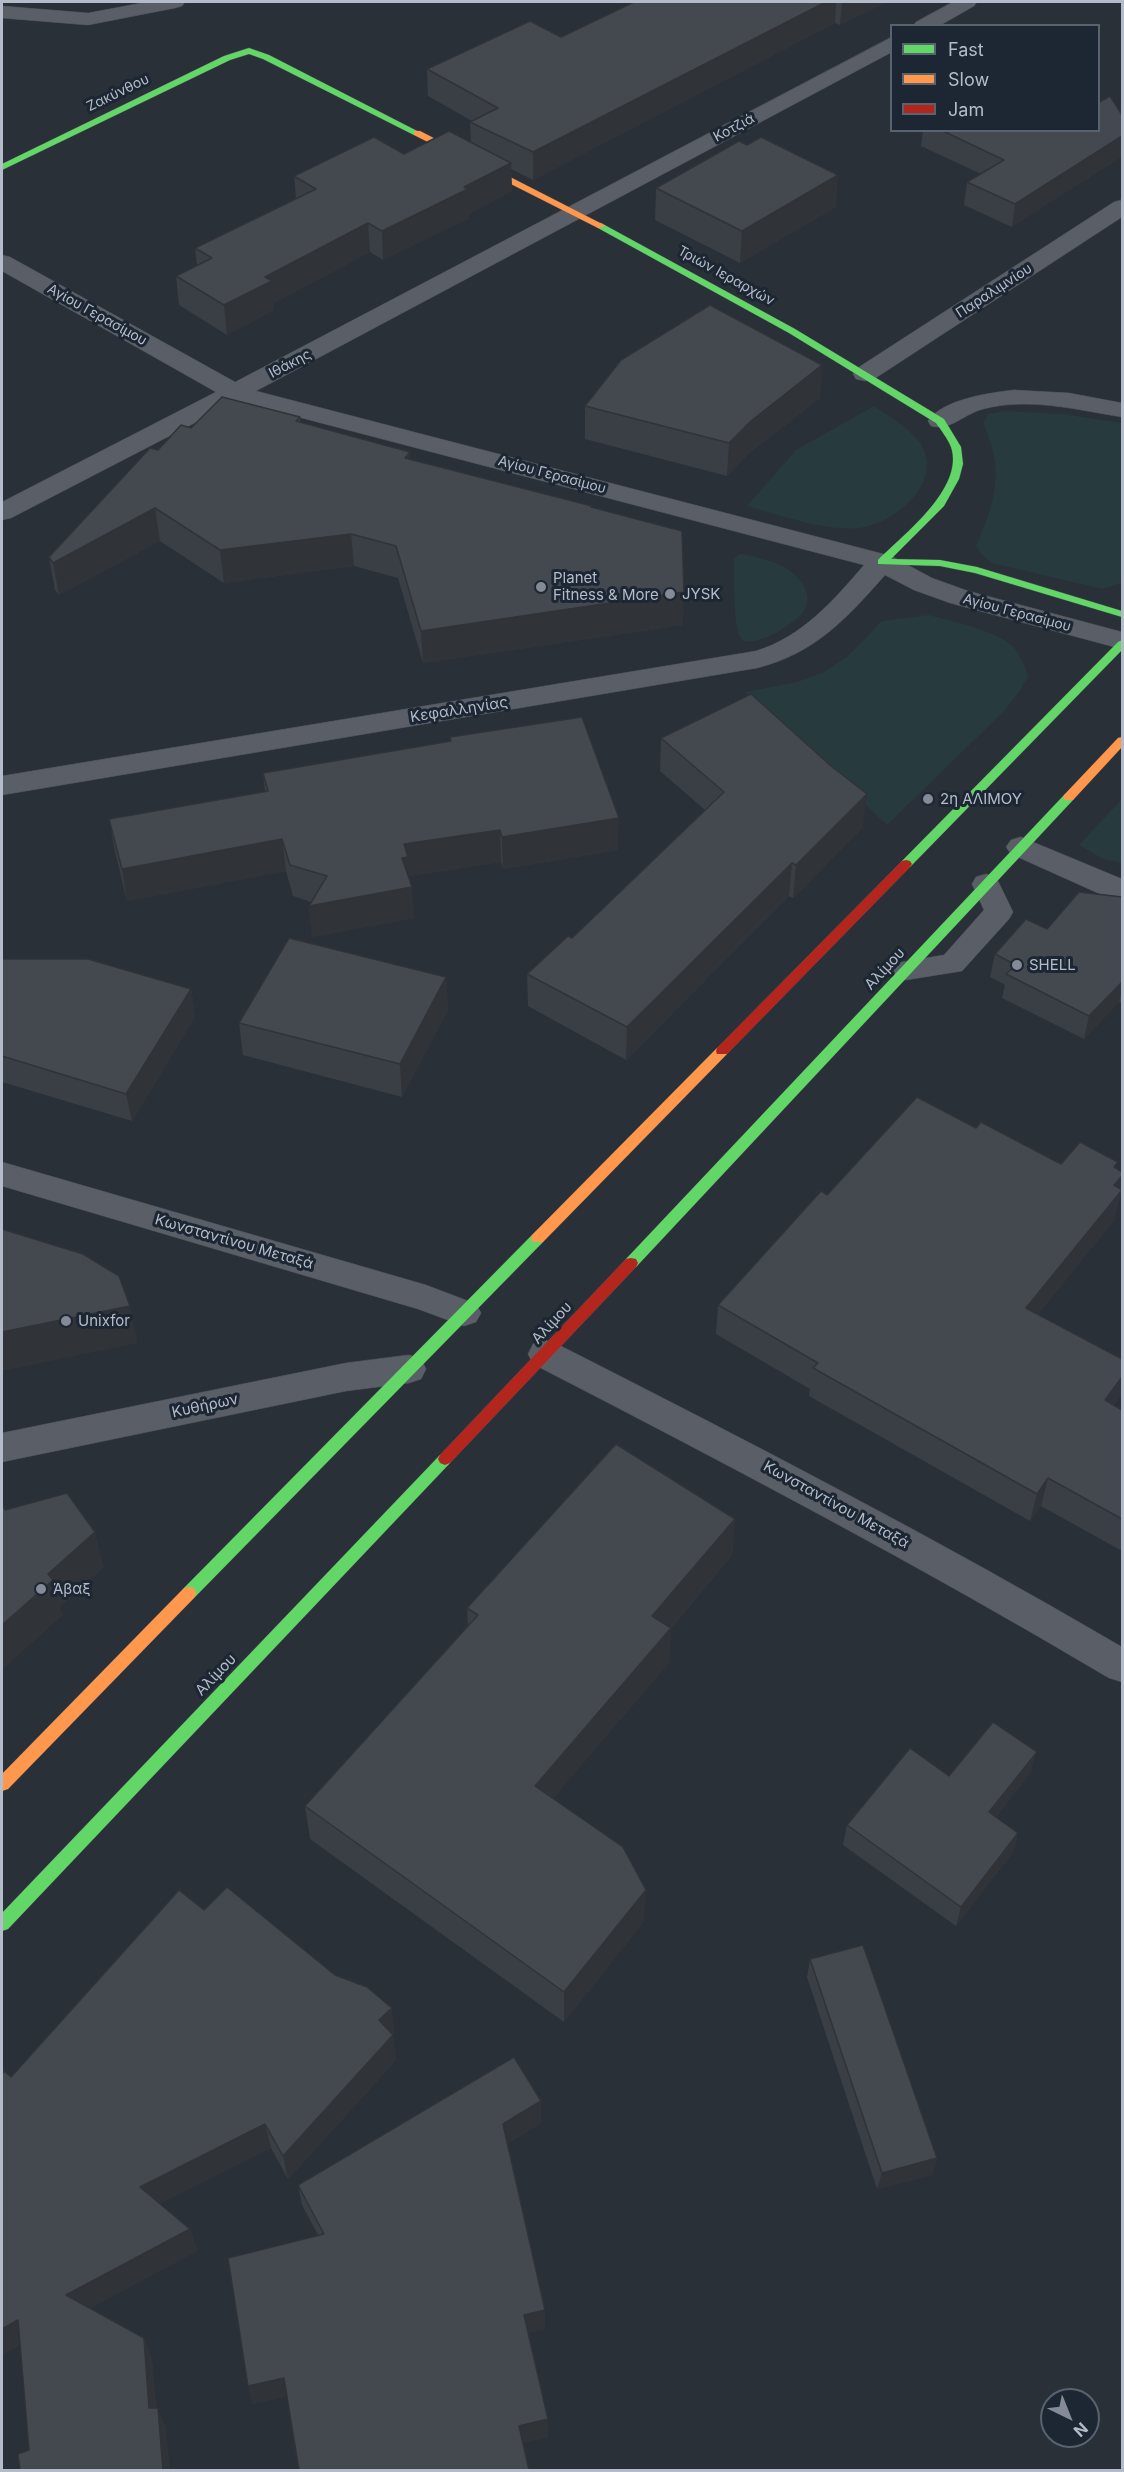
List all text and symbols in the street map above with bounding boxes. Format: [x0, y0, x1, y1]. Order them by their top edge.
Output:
legend [890, 24, 1100, 132]
text: Fast [948, 39, 984, 60]
text: Slow [948, 69, 989, 90]
street label: Ζακύνθου [84, 71, 152, 115]
text: Jam [948, 99, 984, 120]
street label: Κοτζιά [711, 110, 757, 146]
street label: Τριών Ιεραρχών [675, 242, 777, 310]
street label: Παραλιμνίου [953, 260, 1035, 322]
street label: Αγίου Γερασίμου [44, 281, 150, 349]
street label: Ιθάκης [266, 346, 314, 382]
street label: Αγίου Γερασίμου [496, 452, 608, 498]
place label: Planet Fitness & More [553, 569, 659, 604]
marker: Planet Fitness & More [534, 580, 548, 594]
place label: JYSK [682, 585, 720, 603]
marker: JYSK [663, 587, 677, 601]
street label: Αγίου Γερασίμου [961, 590, 1073, 636]
street label: Κεφαλληνίας [409, 693, 509, 727]
place label: 2η ΑΛΙΜΟΥ [940, 790, 1022, 808]
marker: 2η ΑΛΙΜΟΥ [921, 792, 935, 806]
street label: Αλίμου [861, 944, 909, 994]
place label: SHELL [1029, 956, 1076, 974]
marker: SHELL [1010, 958, 1024, 972]
street label: Κωνσταντίνου Μεταξά [153, 1211, 315, 1273]
street label: Αλίμου [528, 1298, 576, 1348]
place label: Unixfor [78, 1312, 130, 1330]
marker: Unixfor [59, 1314, 73, 1328]
street label: Κυθήρων [170, 1390, 240, 1422]
street label: Κωνσταντίνου Μεταξά [760, 1457, 912, 1553]
place label: Άβαξ [53, 1580, 91, 1598]
marker: Άβαξ [34, 1582, 48, 1596]
street label: Αλίμου [192, 1650, 240, 1700]
north arrow [1040, 2388, 1100, 2448]
text: N [1070, 2418, 1092, 2441]

